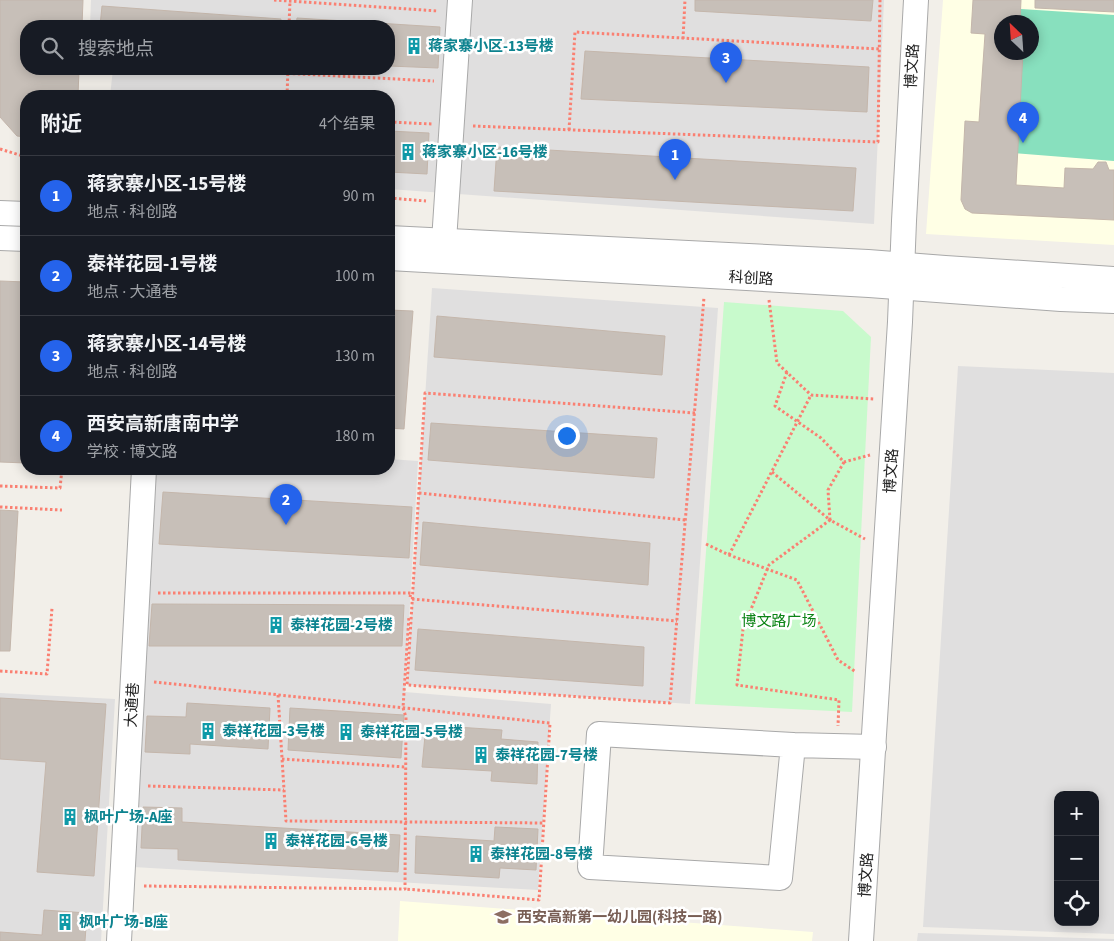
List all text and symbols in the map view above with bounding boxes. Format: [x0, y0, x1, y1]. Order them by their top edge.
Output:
north arrow [994, 15, 1039, 60]
search box [20, 20, 395, 75]
icon: search [38, 34, 66, 62]
text: 搜索地点 [78, 36, 154, 63]
building icon: 蒋家寨小区-13号楼 [404, 36, 424, 56]
place label: 蒋家寨小区-13号楼 [428, 36, 554, 57]
pin: 3 [710, 42, 742, 83]
street label: 博文路 [901, 43, 924, 89]
pin: 4 [1007, 102, 1039, 143]
text: 附近 [40, 109, 82, 139]
text: 4个结果 [319, 113, 375, 135]
pin: 1 [659, 139, 691, 180]
building icon: 蒋家寨小区-16号楼 [398, 142, 418, 162]
place label: 蒋家寨小区-16号楼 [422, 142, 548, 163]
text: 蒋家寨小区-15号楼 [87, 171, 246, 198]
text: 1 [52, 185, 60, 207]
text: 90 m [343, 185, 375, 207]
text: 地点 · 科创路 [87, 201, 177, 223]
text: 泰祥花园-1号楼 [87, 251, 217, 278]
text: 2 [52, 265, 60, 287]
text: 100 m [335, 265, 375, 287]
street label: 科创路 [728, 267, 774, 290]
text: 地点 · 大通巷 [87, 281, 177, 303]
text: 蒋家寨小区-14号楼 [87, 331, 246, 358]
text: 3 [52, 345, 60, 367]
text: 130 m [335, 345, 375, 367]
text: 地点 · 科创路 [87, 361, 177, 383]
text: 西安高新唐南中学 [87, 411, 239, 438]
your location [554, 423, 580, 449]
text: 4 [52, 425, 60, 447]
text: 180 m [335, 425, 375, 447]
text: 学校 · 博文路 [87, 441, 177, 463]
street label: 博文路 [879, 448, 904, 494]
pin: 2 [270, 484, 302, 525]
park label: 博文路广场 [741, 611, 817, 632]
building icon: 泰祥花园-2号楼 [266, 615, 286, 635]
place label: 泰祥花园-2号楼 [290, 615, 393, 636]
street label: 大通巷 [121, 682, 144, 728]
building icon: 泰祥花园-3号楼 [198, 721, 218, 741]
place label: 泰祥花园-3号楼 [222, 721, 325, 742]
building icon: 泰祥花园-5号楼 [336, 722, 356, 742]
place label: 泰祥花园-5号楼 [360, 722, 463, 743]
building icon: 泰祥花园-7号楼 [471, 745, 491, 765]
place label: 泰祥花园-7号楼 [495, 745, 598, 766]
map controls [1054, 791, 1099, 926]
button: + [1054, 791, 1099, 836]
building icon: 枫叶广场-A座 [60, 807, 80, 827]
place label: 枫叶广场-A座 [84, 807, 173, 828]
building icon: 泰祥花园-6号楼 [261, 831, 281, 851]
place label: 泰祥花园-6号楼 [285, 831, 388, 852]
button: − [1054, 836, 1099, 881]
building icon: 泰祥花园-8号楼 [466, 844, 486, 864]
place label: 泰祥花园-8号楼 [490, 844, 593, 865]
street label: 博文路 [854, 852, 879, 898]
button: locate [1054, 881, 1099, 926]
school or university icon: 西安高新第一幼儿园(科技一路) [493, 907, 513, 927]
place label: 西安高新第一幼儿园(科技一路) [517, 907, 722, 928]
building icon: 枫叶广场-B座 [55, 912, 75, 932]
place label: 枫叶广场-B座 [79, 912, 168, 933]

